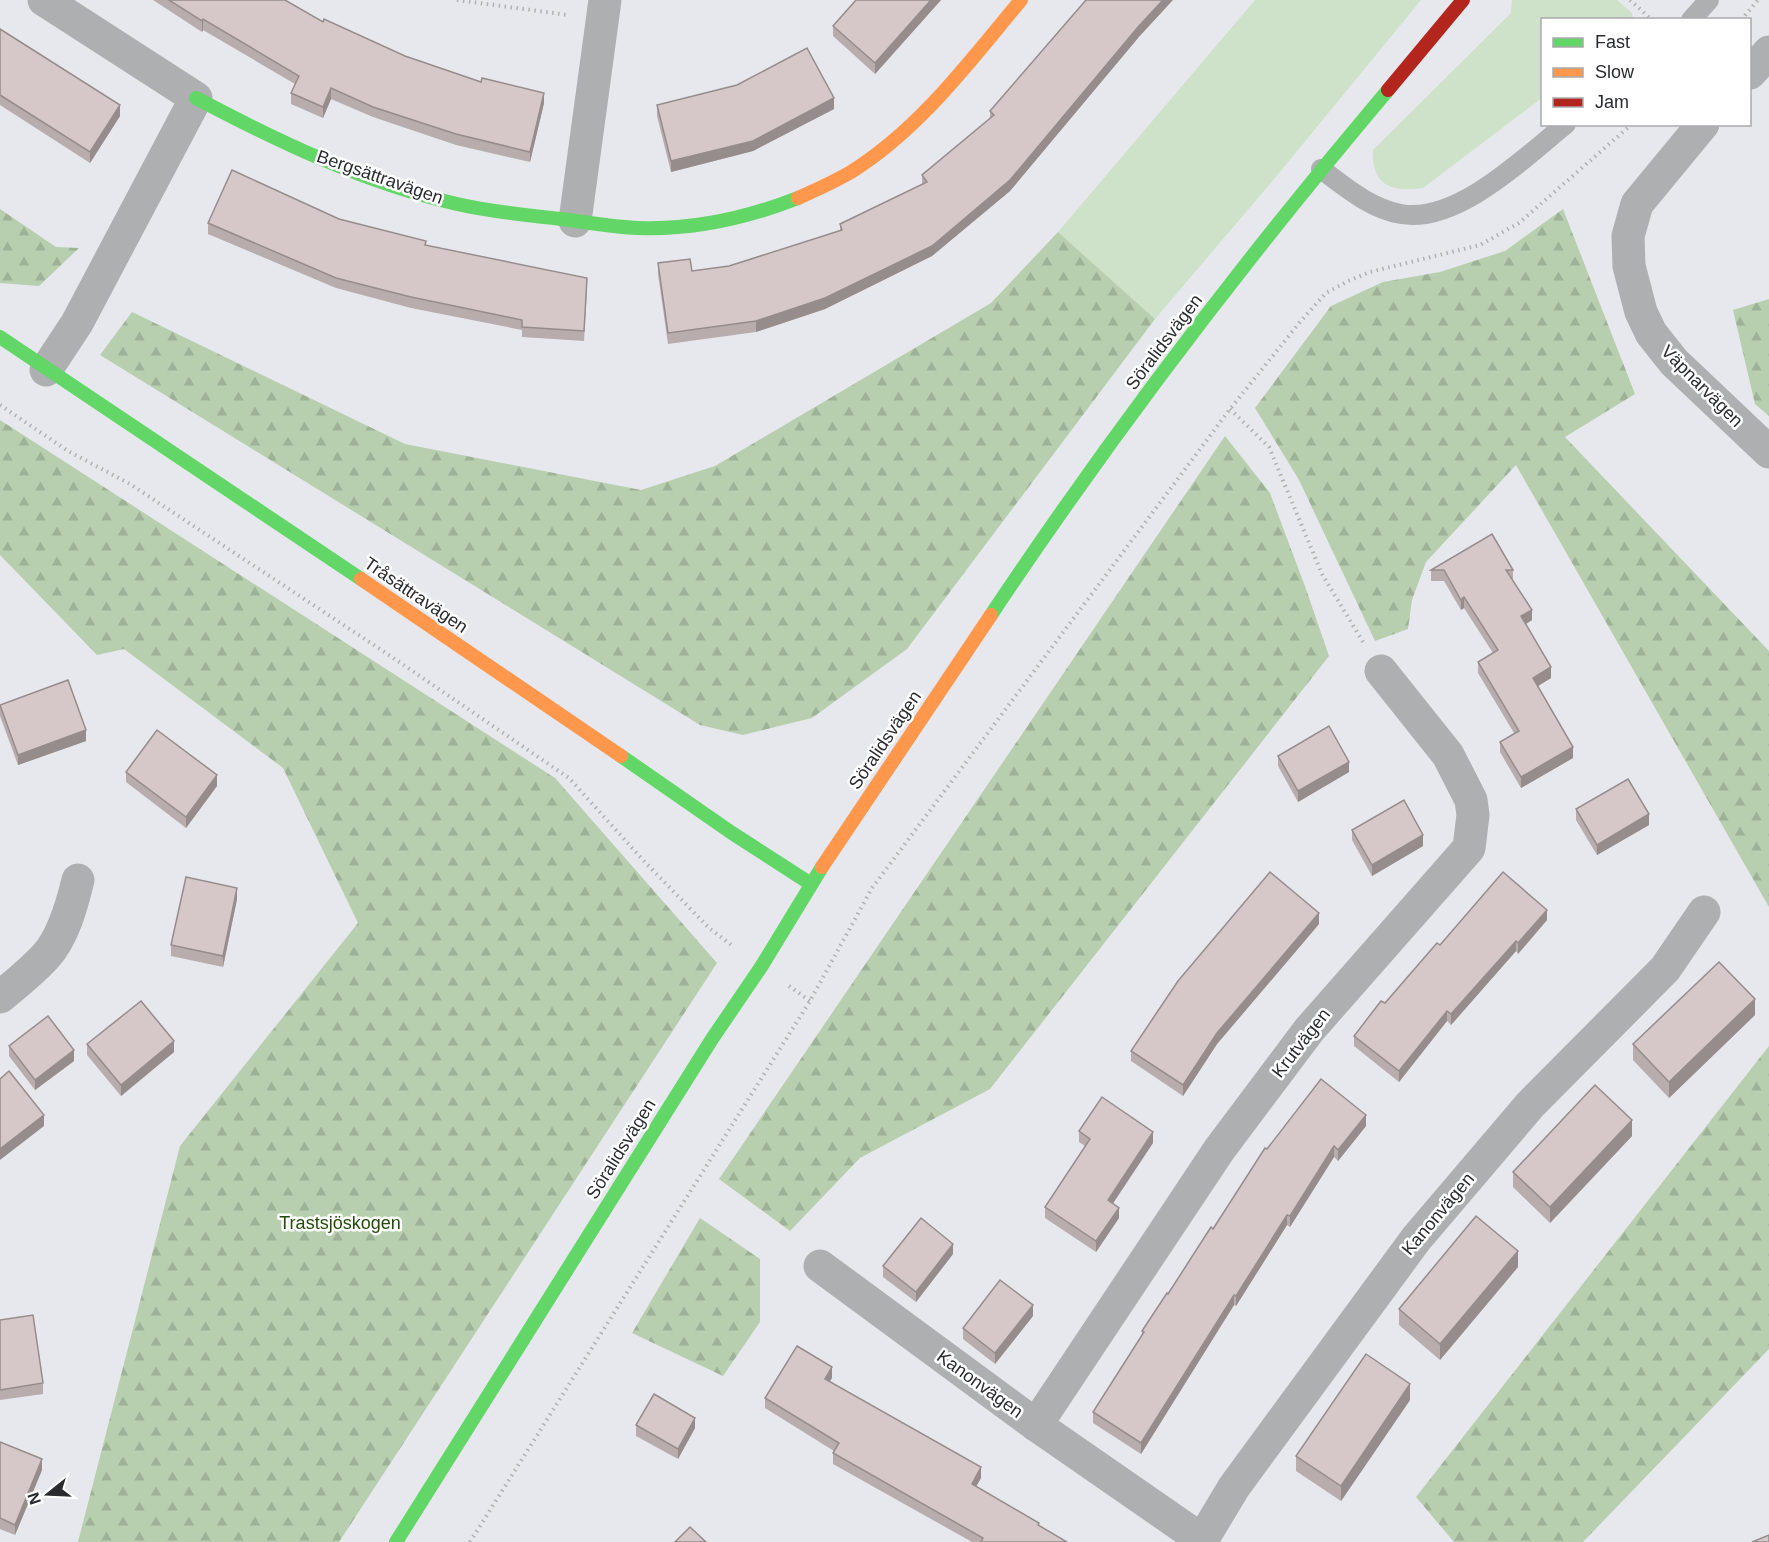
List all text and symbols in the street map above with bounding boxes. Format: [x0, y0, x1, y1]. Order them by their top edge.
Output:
legend [1541, 18, 1751, 126]
text: Fast [1595, 32, 1630, 52]
text: Slow [1595, 62, 1635, 82]
text: Jam [1595, 92, 1629, 112]
street label: Bergsättravägen [314, 146, 446, 208]
street label: Söralidsvägen [1122, 290, 1206, 394]
street label: Väpnarvägen [1657, 341, 1747, 431]
street label: Tråsättravägen [360, 553, 472, 637]
street label: Söralidsvägen [845, 687, 925, 793]
street label: Krutvägen [1268, 1005, 1334, 1081]
street label: Söralidsvägen [582, 1095, 660, 1203]
street label: Kanonvägen [1398, 1169, 1478, 1259]
park label: Trastsjöskogen [279, 1213, 401, 1233]
street label: Kanonvägen [933, 1346, 1027, 1422]
north arrow [18, 1464, 78, 1524]
text: N [24, 1490, 44, 1507]

